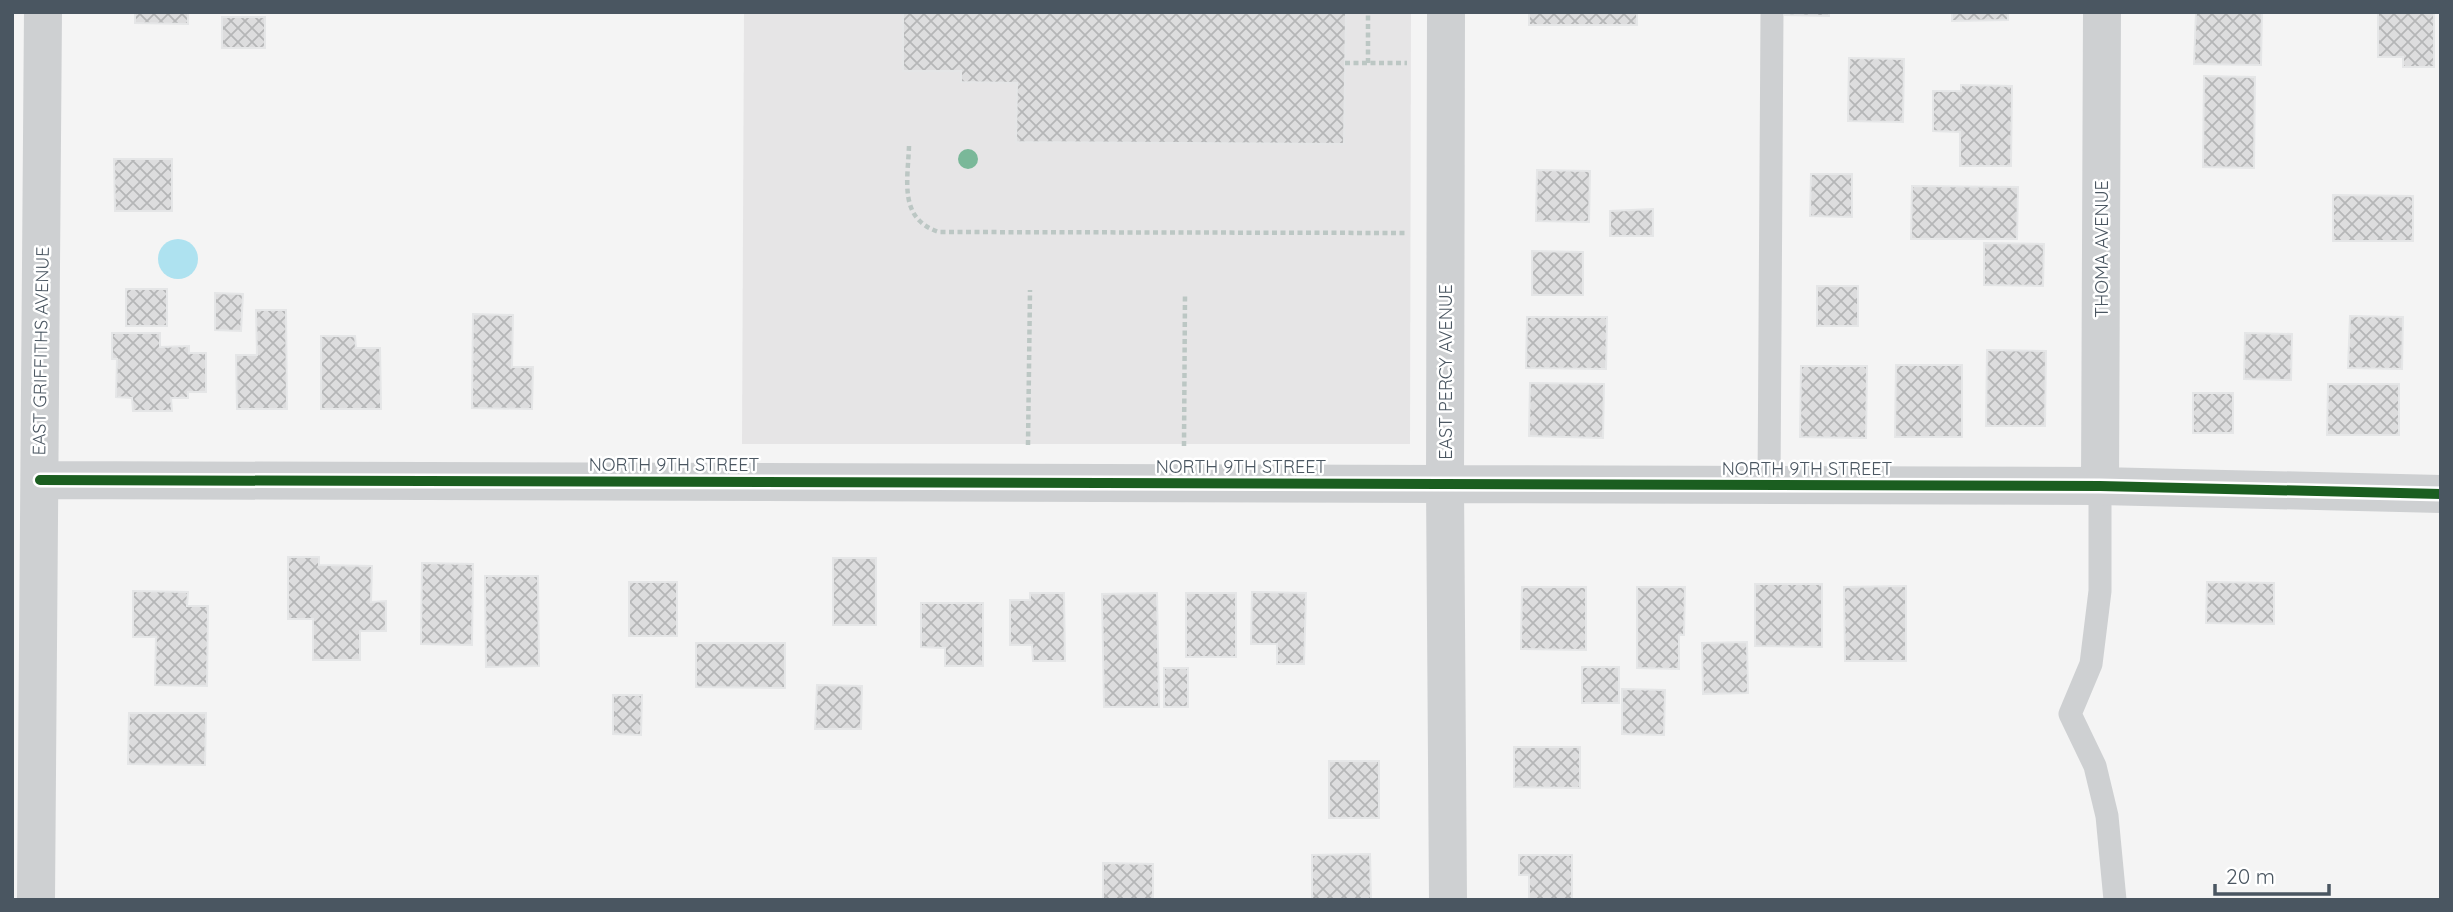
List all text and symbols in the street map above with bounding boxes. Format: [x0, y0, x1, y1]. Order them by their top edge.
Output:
street label: THOMA AVENUE [2090, 180, 2113, 318]
street label: EAST GRIFFITHS AVENUE [27, 246, 54, 456]
street label: EAST PERCY AVENUE [1434, 284, 1457, 460]
street label: NORTH 9TH STREET [589, 453, 759, 476]
street label: NORTH 9TH STREET [1156, 455, 1326, 478]
street label: NORTH 9TH STREET [1722, 457, 1892, 480]
scale bar [2215, 852, 2329, 896]
text: 20 m [2226, 863, 2275, 889]

